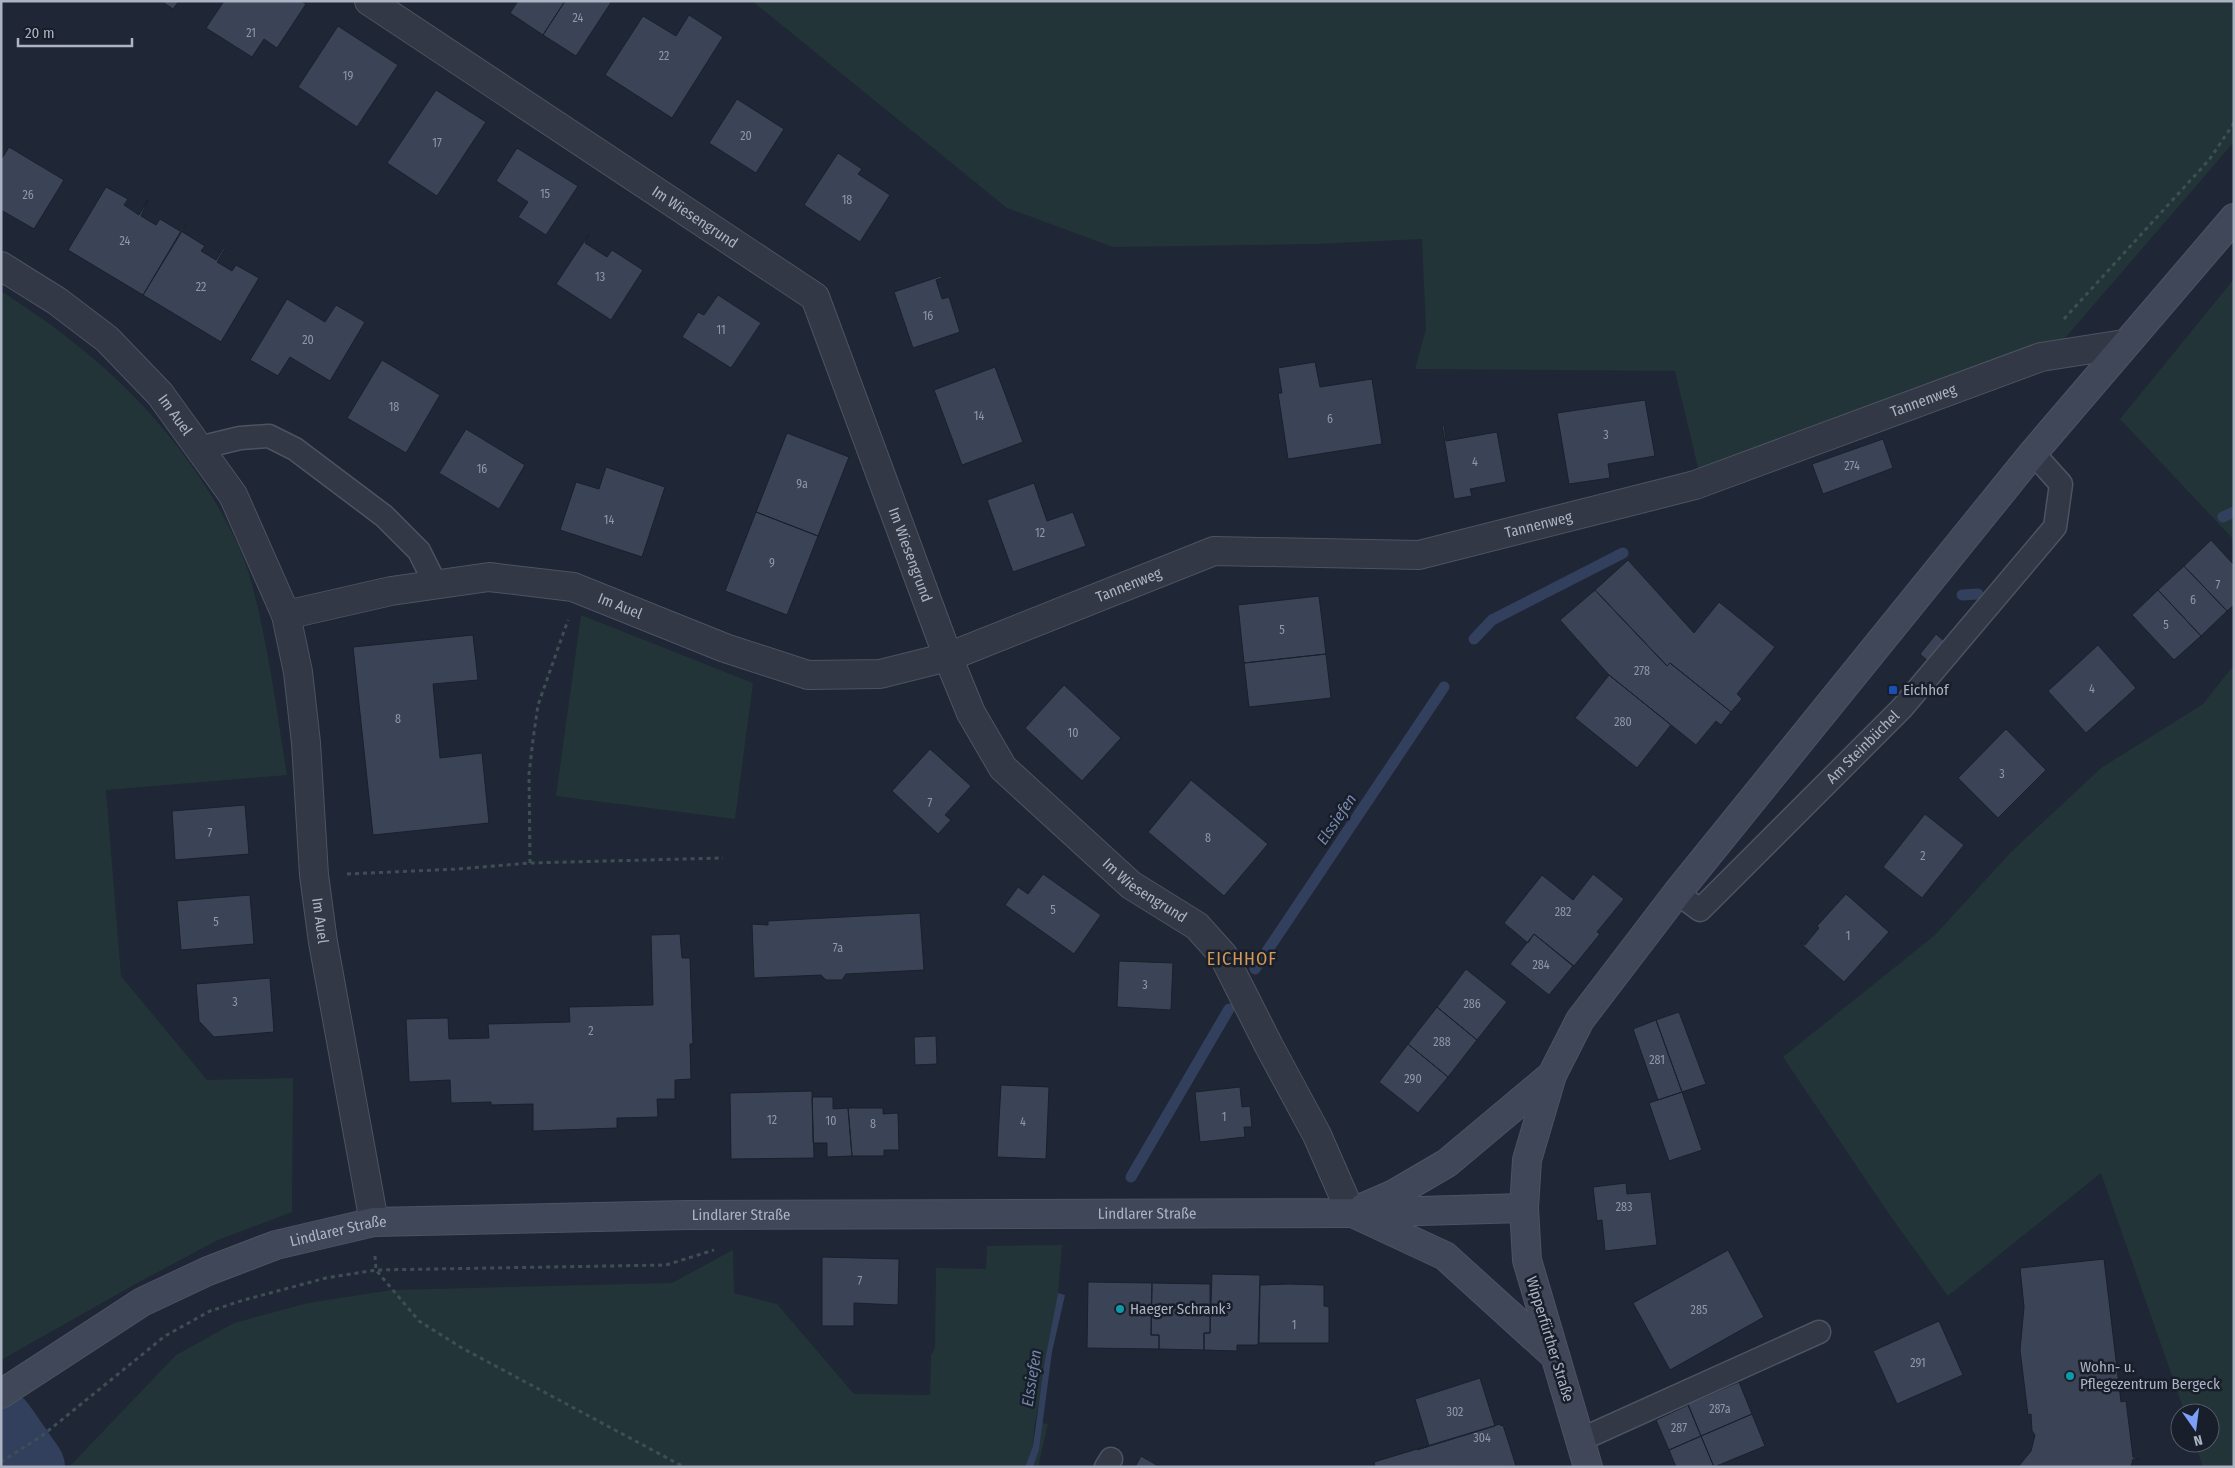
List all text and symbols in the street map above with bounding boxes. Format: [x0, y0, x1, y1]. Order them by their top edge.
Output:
house number: 24 [573, 11, 584, 25]
scale bar [18, 15, 131, 47]
text: 20 m [25, 24, 55, 42]
house number: 21 [246, 26, 256, 40]
house number: 22 [659, 49, 669, 63]
house number: 19 [343, 69, 353, 83]
house number: 20 [740, 129, 752, 143]
house number: 17 [432, 136, 442, 150]
street label: Im Wiesengrund [648, 182, 741, 252]
house number: 15 [540, 187, 551, 201]
house number: 26 [22, 188, 34, 202]
house number: 18 [842, 193, 852, 207]
house number: 24 [120, 234, 131, 248]
house number: 13 [595, 270, 605, 284]
house number: 22 [196, 280, 206, 294]
house number: 16 [923, 309, 933, 323]
house number: 11 [716, 323, 726, 337]
house number: 20 [302, 333, 314, 347]
street label: Tannenweg [1888, 380, 1959, 421]
street label: Im Auel [154, 391, 196, 439]
house number: 18 [389, 400, 399, 414]
house number: 14 [974, 409, 984, 423]
house number: 6 [1327, 412, 1333, 426]
house number: 3 [1603, 428, 1609, 442]
house number: 4 [1472, 455, 1478, 469]
house number: 274 [1844, 459, 1860, 473]
house number: 16 [477, 462, 487, 476]
house number: 9a [796, 477, 808, 491]
street label: Im Wiesengrund [885, 505, 936, 604]
street label: Tannenweg [1503, 508, 1574, 542]
house number: 14 [604, 513, 614, 527]
house number: 12 [1035, 526, 1045, 540]
house number: 9 [769, 556, 775, 570]
street label: Tannenweg [1093, 564, 1164, 606]
house number: 7 [2216, 578, 2221, 592]
street label: Im Auel [595, 589, 645, 623]
house number: 6 [2190, 593, 2196, 607]
house number: 5 [2163, 618, 2169, 632]
house number: 5 [1279, 623, 1285, 637]
house number: 278 [1634, 664, 1650, 678]
place label: Eichhof [1903, 681, 1950, 699]
house number: 4 [2089, 682, 2095, 696]
marker: Eichhof [1887, 684, 1899, 696]
street label: Am Steinbüchel [1823, 707, 1903, 787]
house number: 8 [395, 712, 401, 726]
house number: 280 [1614, 715, 1632, 729]
house number: 10 [1068, 726, 1078, 740]
house number: 3 [1999, 767, 2005, 781]
water label: Elssiefen [1313, 790, 1360, 848]
house number: 7 [928, 796, 933, 810]
house number: 7 [208, 826, 213, 840]
house number: 8 [1205, 831, 1211, 845]
house number: 2 [1920, 849, 1926, 863]
street label: Im Wiesengrund [1099, 855, 1190, 926]
street label: Im Auel [308, 897, 332, 945]
house number: 5 [1050, 903, 1056, 917]
house number: 282 [1555, 905, 1571, 919]
house number: 5 [213, 915, 219, 929]
house number: 1 [1846, 929, 1850, 943]
house number: 7a [833, 941, 843, 955]
district label: EICHHOF [1207, 948, 1277, 970]
house number: 284 [1532, 958, 1550, 972]
house number: 3 [1142, 978, 1148, 992]
house number: 3 [232, 995, 238, 1009]
house number: 286 [1463, 997, 1481, 1011]
house number: 2 [588, 1024, 594, 1038]
house number: 288 [1433, 1035, 1451, 1049]
house number: 281 [1649, 1053, 1665, 1067]
house number: 290 [1404, 1072, 1422, 1086]
house number: 1 [1222, 1110, 1226, 1124]
house number: 12 [767, 1113, 777, 1127]
house number: 10 [826, 1114, 836, 1128]
house number: 4 [1020, 1115, 1026, 1129]
house number: 8 [870, 1117, 876, 1131]
house number: 283 [1616, 1200, 1632, 1214]
street label: Lindlarer Straße [1098, 1204, 1197, 1223]
street label: Lindlarer Straße [692, 1206, 791, 1224]
street label: Lindlarer Straße [288, 1213, 387, 1250]
house number: 7 [858, 1274, 863, 1288]
street label: Wipperfürther Straße [1522, 1274, 1578, 1404]
place label: Haeger Schrank³ [1130, 1300, 1231, 1318]
marker: Haeger Schrank³ [1114, 1303, 1126, 1315]
house number: 285 [1691, 1303, 1708, 1317]
house number: 1 [1292, 1318, 1296, 1332]
water label: Elssiefen [1018, 1348, 1045, 1408]
house number: 291 [1910, 1356, 1926, 1370]
place label: Wohn- u. Pflegezentrum Bergeck [2080, 1358, 2220, 1393]
marker: Wohn- u. Pflegezentrum Bergeck [2064, 1370, 2076, 1382]
house number: 287a [1709, 1402, 1731, 1416]
north arrow [2170, 1403, 2220, 1453]
house number: 302 [1447, 1405, 1463, 1419]
house number: 287 [1671, 1421, 1687, 1435]
house number: 304 [1473, 1431, 1491, 1445]
text: N [2192, 1431, 2204, 1449]

